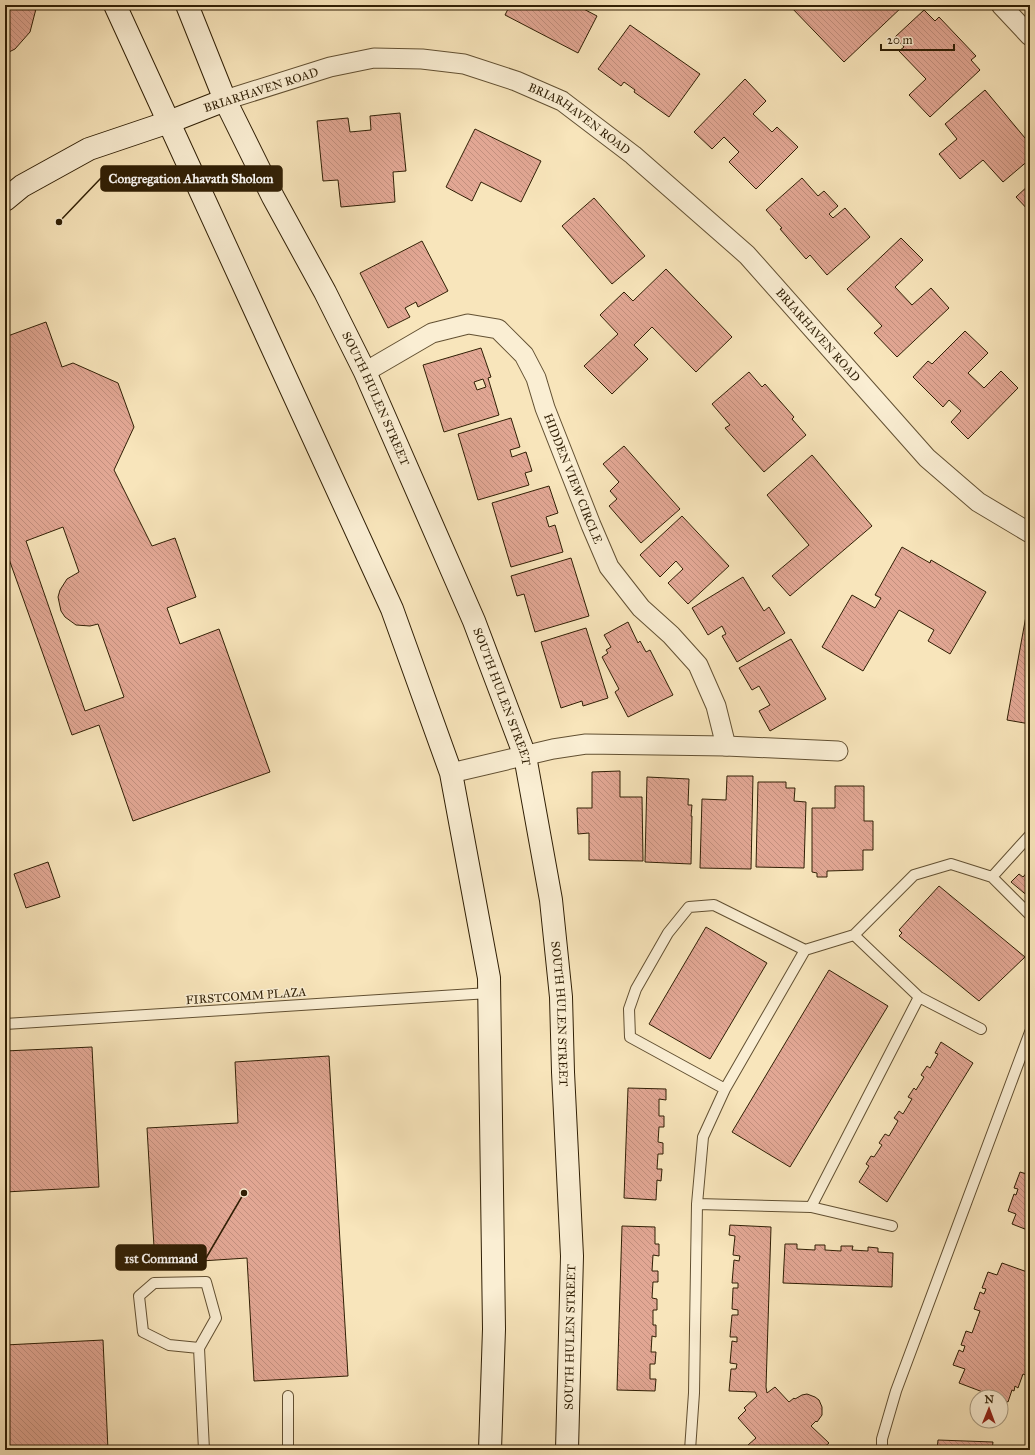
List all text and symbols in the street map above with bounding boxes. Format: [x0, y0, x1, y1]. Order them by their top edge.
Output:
scale bar [881, 26, 954, 52]
text: 20 m [887, 33, 913, 47]
street label: BRIARHAVEN ROAD [202, 65, 320, 115]
street label: BRIARHAVEN ROAD [526, 80, 633, 157]
callout: Congregation Ahavath Sholom [101, 166, 282, 191]
text: Congregation Ahavath Sholom [109, 171, 273, 187]
street label: BRIARHAVEN ROAD [773, 285, 863, 385]
street label: SOUTH HULEN STREET [339, 329, 412, 468]
street label: HIDDEN VIEW CIRCLE [541, 412, 605, 546]
street label: SOUTH HULEN STREET [470, 626, 534, 767]
street label: SOUTH HULEN STREET [548, 940, 571, 1087]
street label: FIRSTCOMM PLAZA [185, 985, 307, 1007]
callout: 1st Command [116, 1245, 206, 1270]
text: 1st Command [124, 1251, 198, 1267]
street label: SOUTH HULEN STREET [562, 1264, 578, 1410]
north arrow [969, 1389, 1009, 1429]
text: N [984, 1393, 995, 1406]

